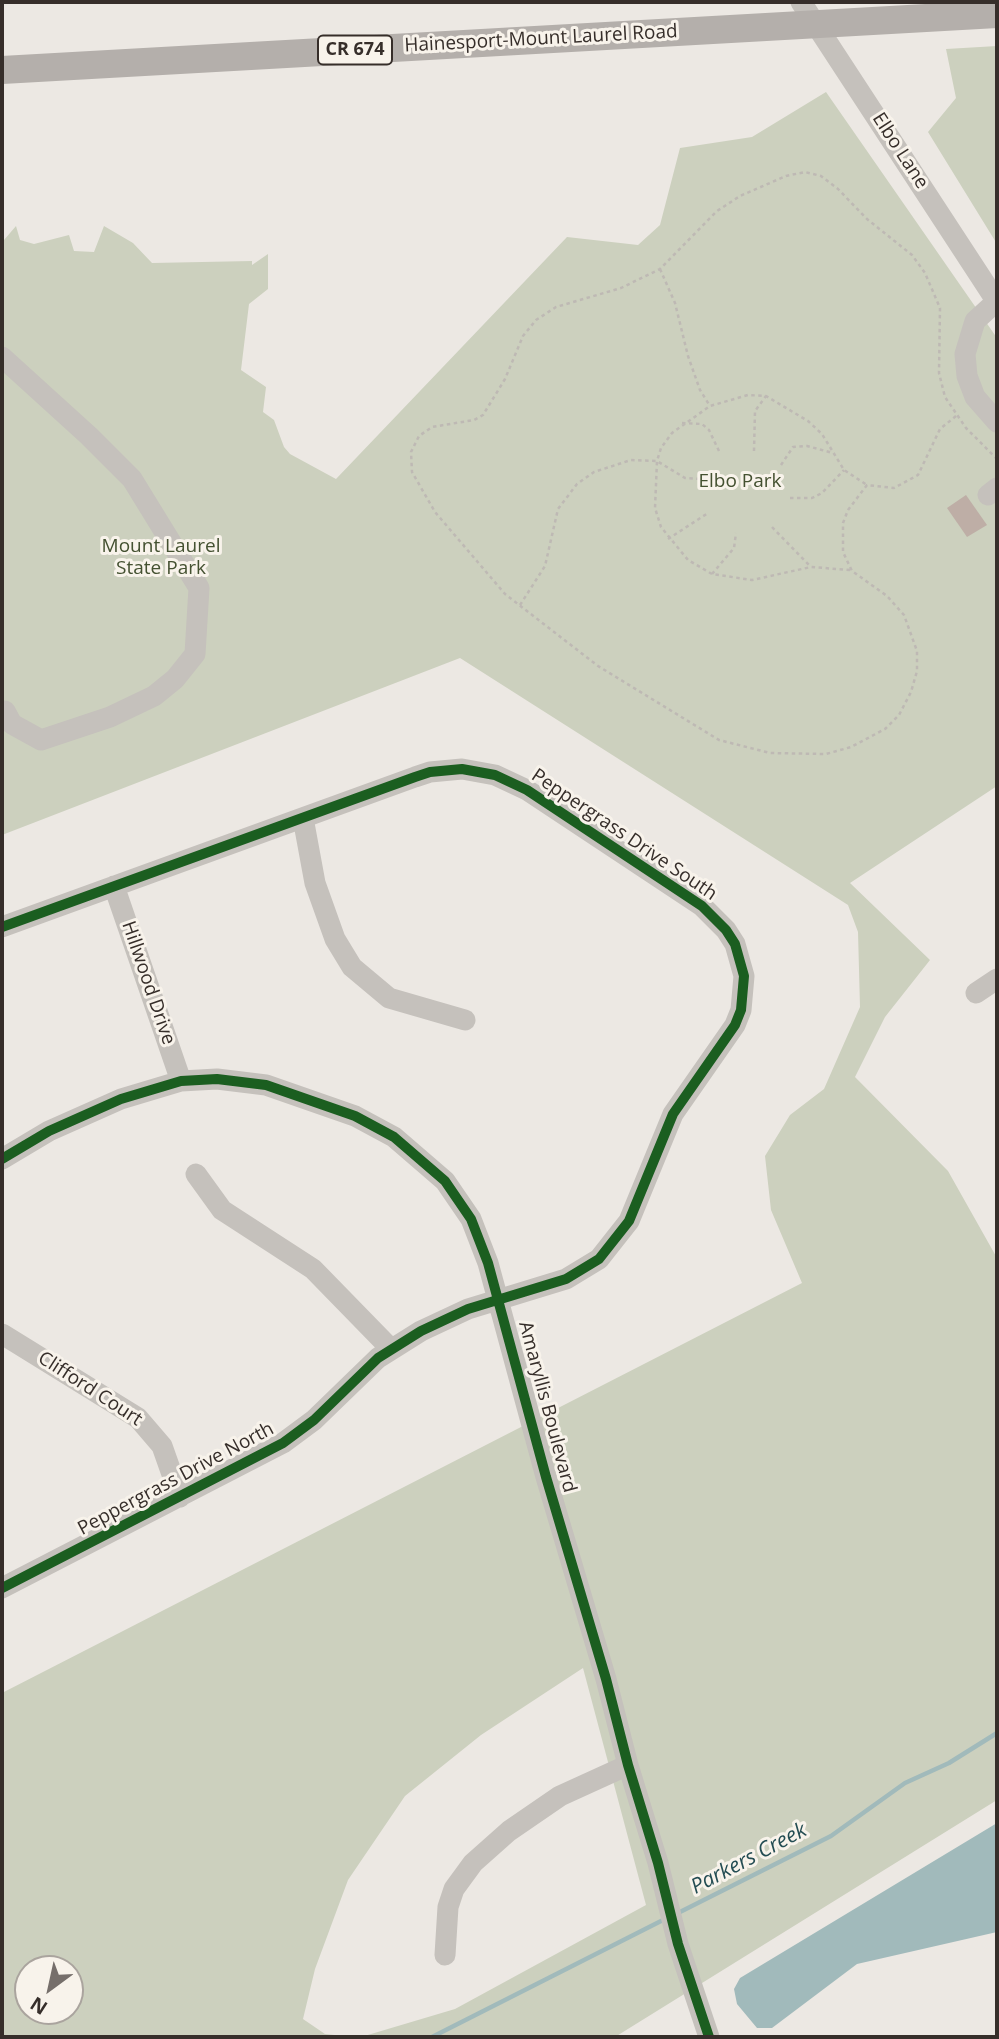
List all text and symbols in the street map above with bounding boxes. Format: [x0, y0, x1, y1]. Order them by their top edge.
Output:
street label: Hainesport-Mount Laurel Road [404, 20, 678, 58]
road number: CR 674 [318, 36, 392, 64]
street label: Elbo Lane [867, 109, 933, 193]
park label: Elbo Park [698, 471, 782, 493]
park label: Mount Laurel State Park [102, 536, 220, 580]
street label: Peppergrass Drive South [527, 764, 721, 906]
street label: Hillwood Drive [116, 918, 180, 1048]
street label: Amaryllis Boulevard [513, 1319, 581, 1495]
street label: Clifford Court [34, 1347, 146, 1431]
street label: Peppergrass Drive North [74, 1418, 278, 1540]
water label: Parkers Creek [687, 1818, 811, 1900]
north arrow [14, 1955, 84, 2025]
text: N [25, 1991, 52, 2021]

